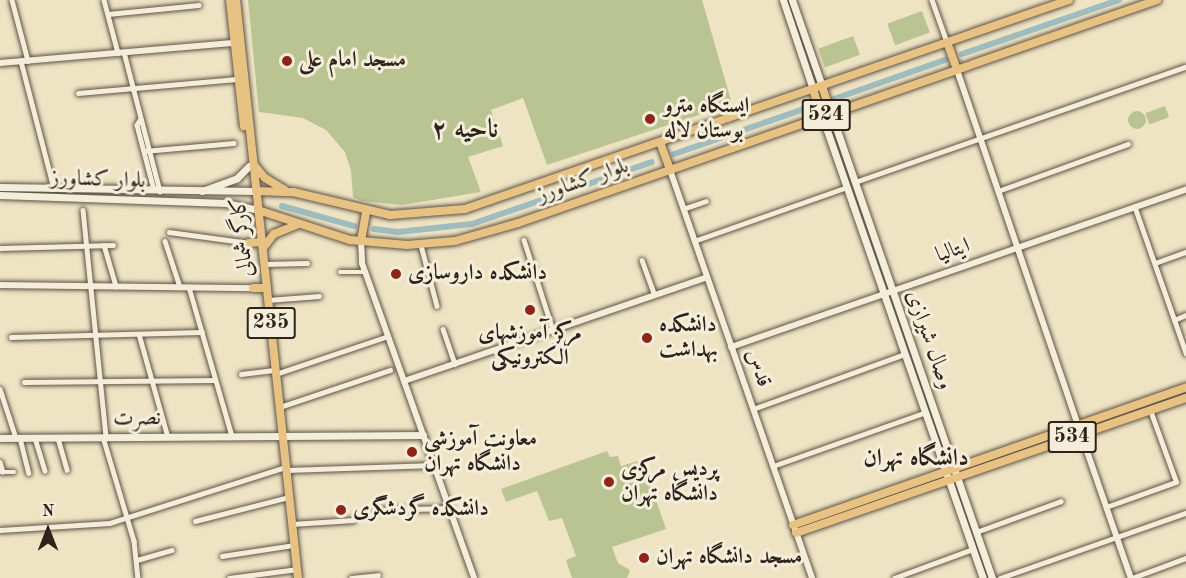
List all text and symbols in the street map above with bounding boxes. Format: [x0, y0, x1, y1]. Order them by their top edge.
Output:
place label: مسجد امام علی [299, 48, 406, 74]
marker: مسجد امام علی [280, 54, 294, 68]
place label: ایستگاه مترو بوستان لاله [664, 93, 749, 144]
road number: 524 [800, 97, 852, 133]
marker: ایستگاه مترو بوستان لاله [641, 110, 659, 128]
district label: ناحیه ۲ [432, 115, 498, 147]
street label: بلوار کشاورز [534, 153, 632, 209]
street label: بلوار کشاورز [50, 165, 146, 195]
street label: کارگر شمالی [226, 196, 260, 278]
street label: ایتالیا [933, 233, 973, 269]
place label: دانشکده داروسازی [408, 261, 547, 287]
marker: دانشکده داروسازی [389, 267, 403, 281]
street label: وصال شیرازی [900, 287, 958, 393]
marker: مرکز آموزشهای الکترونیکی [523, 303, 537, 317]
road number: 235 [246, 305, 296, 341]
place label: دانشکده بهداشت [659, 312, 718, 364]
place label: مرکز آموزشهای الکترونیکی [478, 320, 582, 372]
marker: دانشکده بهداشت [640, 331, 654, 345]
street label: قدس [739, 345, 777, 391]
street label: نصرت [113, 405, 161, 433]
road number: 534 [1046, 419, 1098, 455]
place label: معاونت آموزشی دانشگاه تهران [424, 426, 537, 478]
marker: معاونت آموزشی دانشگاه تهران [405, 445, 419, 459]
district label: دانشگاه تهران [863, 446, 969, 474]
place label: پردیس مرکزی دانشگاه‌ تهران [621, 456, 718, 508]
marker: پردیس مرکزی دانشگاه‌ تهران [602, 475, 616, 489]
place label: دانشکده گردشگری [353, 497, 489, 523]
north arrow [18, 500, 78, 560]
marker: دانشکده گردشگری [334, 503, 348, 517]
text: N [42, 504, 54, 520]
place label: مسجد دانشگاه تهران [656, 545, 802, 571]
marker: مسجد دانشگاه تهران [637, 551, 651, 565]

